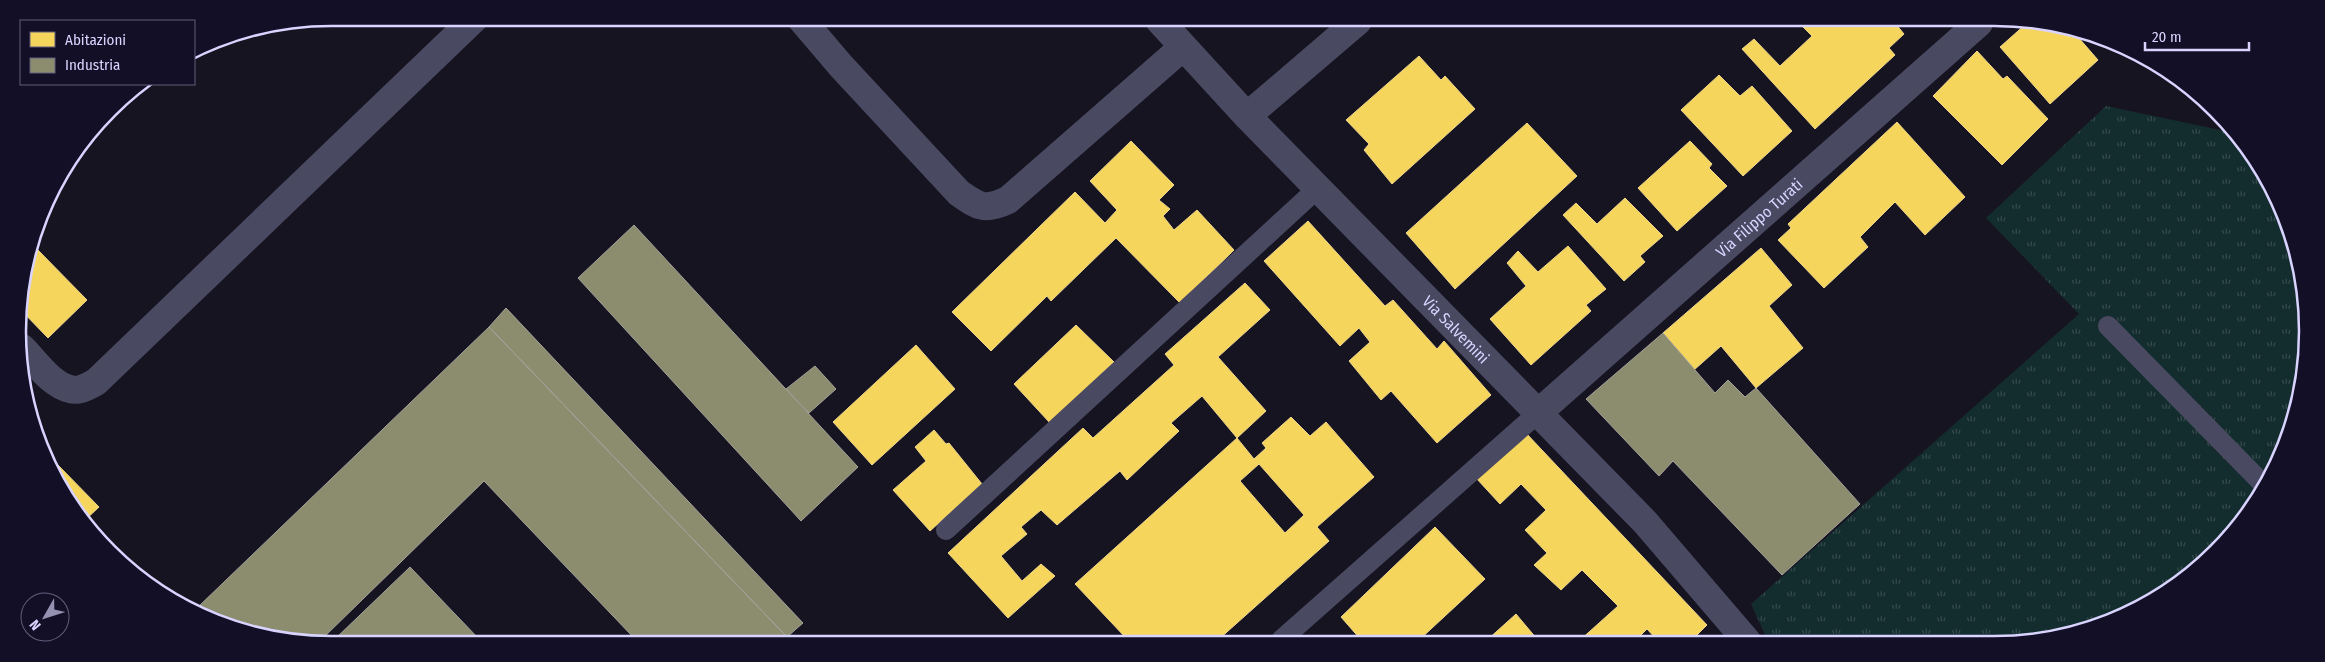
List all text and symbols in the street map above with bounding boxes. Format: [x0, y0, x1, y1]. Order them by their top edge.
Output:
legend [20, 20, 195, 85]
scale bar [2145, 20, 2249, 52]
text: 20 m [2152, 28, 2182, 46]
text: Abitazioni [65, 31, 126, 49]
text: Industria [65, 56, 120, 74]
street label: Via Filippo Turati [1712, 174, 1806, 261]
street label: Via Salvemini [1419, 292, 1493, 367]
north arrow [20, 592, 70, 642]
text: N [26, 616, 45, 633]

